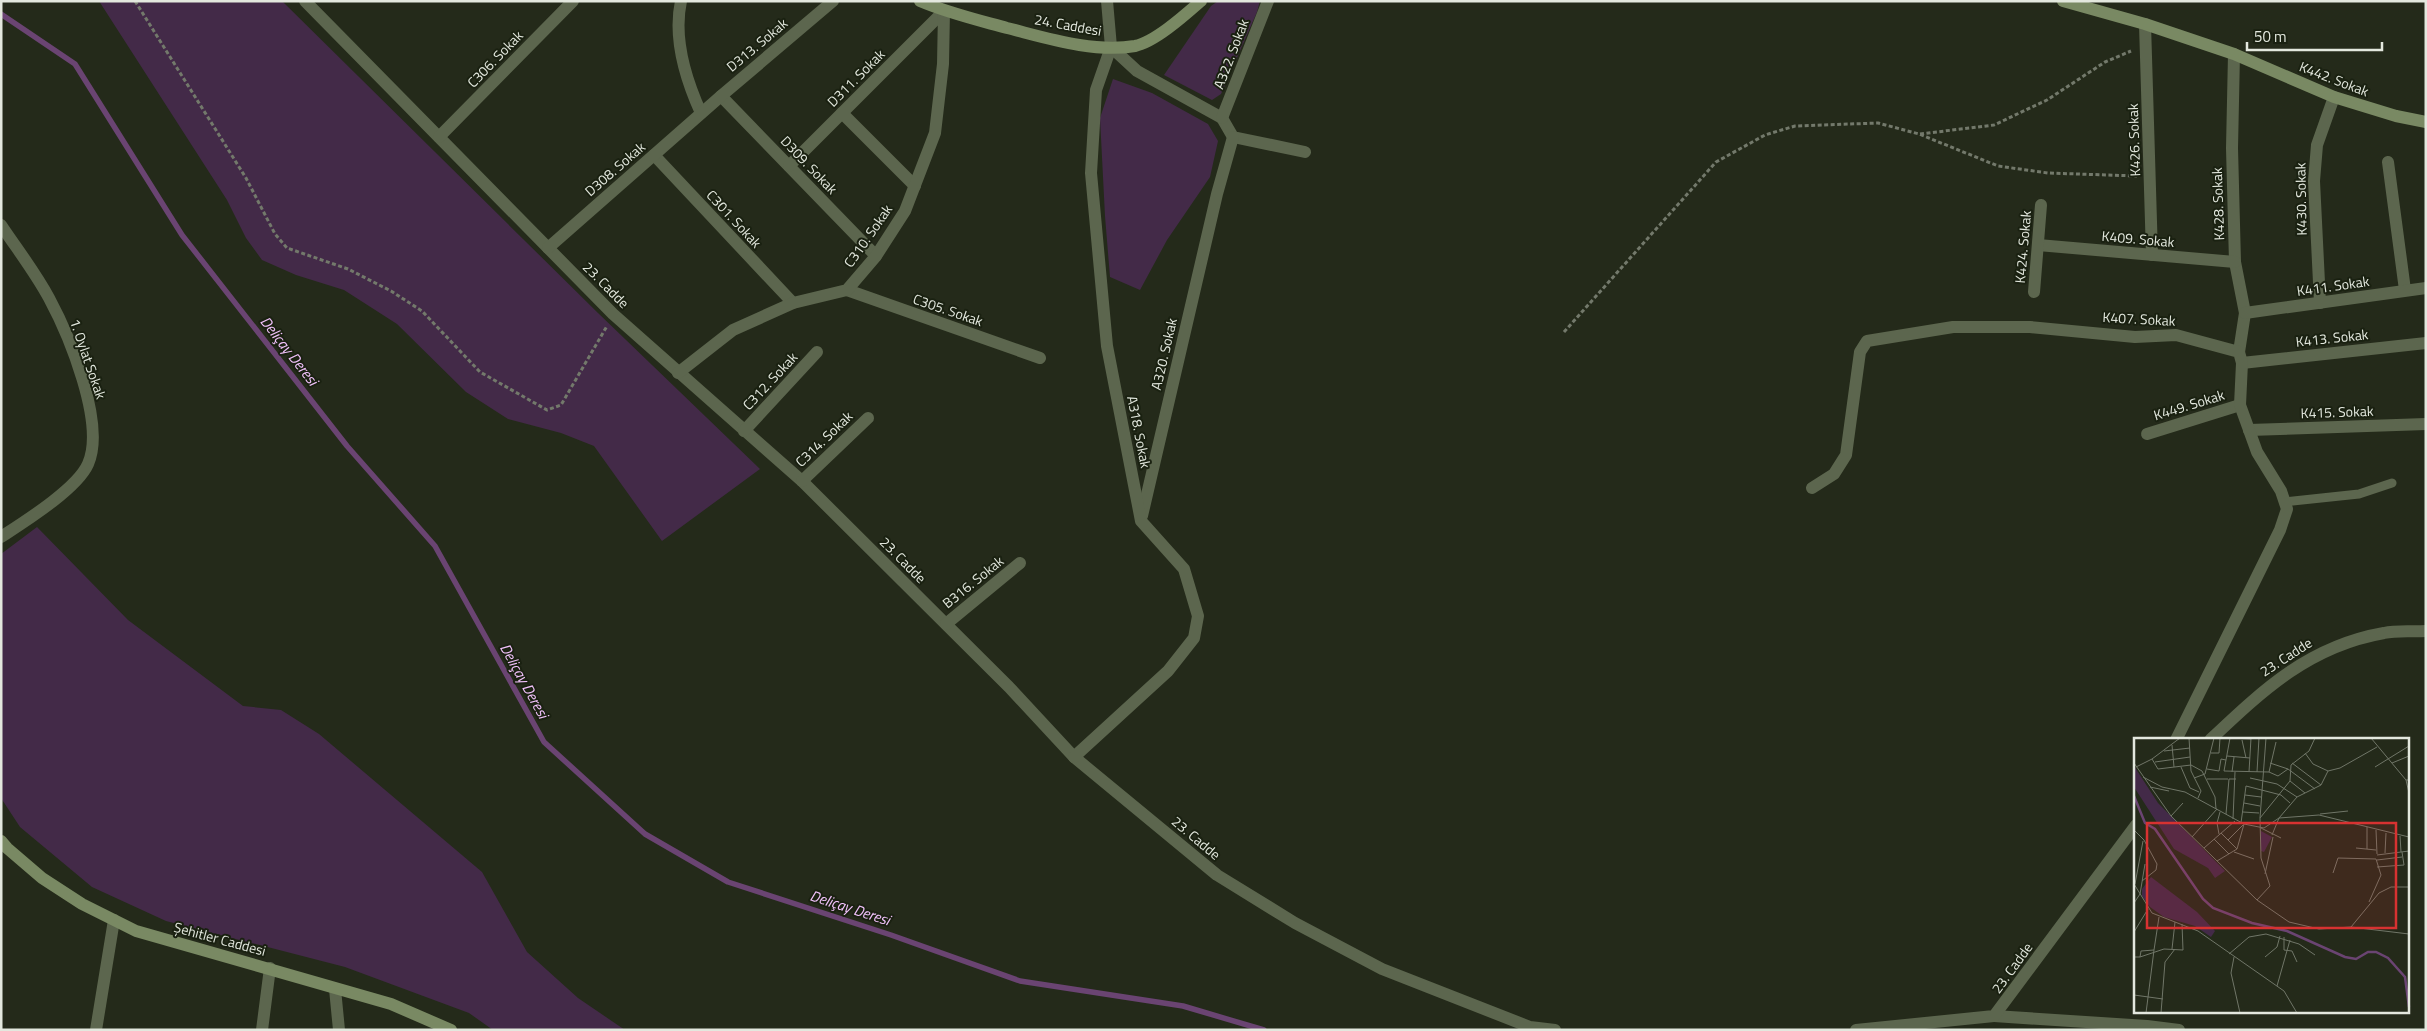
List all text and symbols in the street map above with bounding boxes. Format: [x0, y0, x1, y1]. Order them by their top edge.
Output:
street label: 24. Caddesi [1033, 8, 1103, 41]
street label: D313. Sokak [722, 13, 792, 76]
street label: A322. Sokak [1208, 16, 1254, 92]
scale bar [2247, 20, 2382, 52]
street label: C306. Sokak [462, 25, 528, 92]
text: 50 m [2254, 25, 2287, 48]
street label: D311. Sokak [822, 44, 889, 111]
street label: K442. Sokak [2296, 56, 2372, 102]
street label: K426. Sokak [2122, 103, 2145, 177]
street label: D309. Sokak [776, 131, 843, 199]
street label: D308. Sokak [580, 136, 650, 201]
street label: K430. Sokak [2289, 162, 2312, 236]
street label: K428. Sokak [2206, 167, 2229, 241]
street label: C301. Sokak [702, 185, 767, 253]
street label: C310. Sokak [838, 200, 897, 271]
street label: K424. Sokak [2009, 209, 2036, 284]
street label: K409. Sokak [2101, 225, 2176, 252]
street label: 23. Cadde [578, 257, 634, 313]
street label: K411. Sokak [2295, 270, 2371, 301]
street label: C305. Sokak [910, 288, 986, 331]
street label: K407. Sokak [2102, 306, 2176, 331]
water label: Deliçay Deresi [255, 311, 325, 392]
street label: 1. Oylat Sokak [65, 316, 112, 402]
street label: A320. Sokak [1145, 316, 1182, 392]
street label: K413. Sokak [2295, 323, 2370, 352]
street label: C312. Sokak [737, 347, 802, 414]
street label: K449. Sokak [2151, 384, 2227, 425]
street label: A318. Sokak [1122, 394, 1157, 470]
street label: K415. Sokak [2300, 400, 2374, 423]
street label: C314. Sokak [790, 406, 857, 471]
street label: 23. Cadde [875, 532, 931, 588]
street label: B316. Sokak [937, 550, 1008, 613]
street label: 23. Cadde [2256, 632, 2316, 681]
water label: Deliçay Deresi [494, 639, 556, 724]
inset map [2134, 738, 2410, 1014]
street label: 23. Cadde [1167, 811, 1225, 864]
water label: Deliçay Deresi [807, 884, 895, 932]
street label: Şehitler Caddesi [172, 916, 268, 961]
street label: 23. Cadde [1986, 938, 2037, 997]

